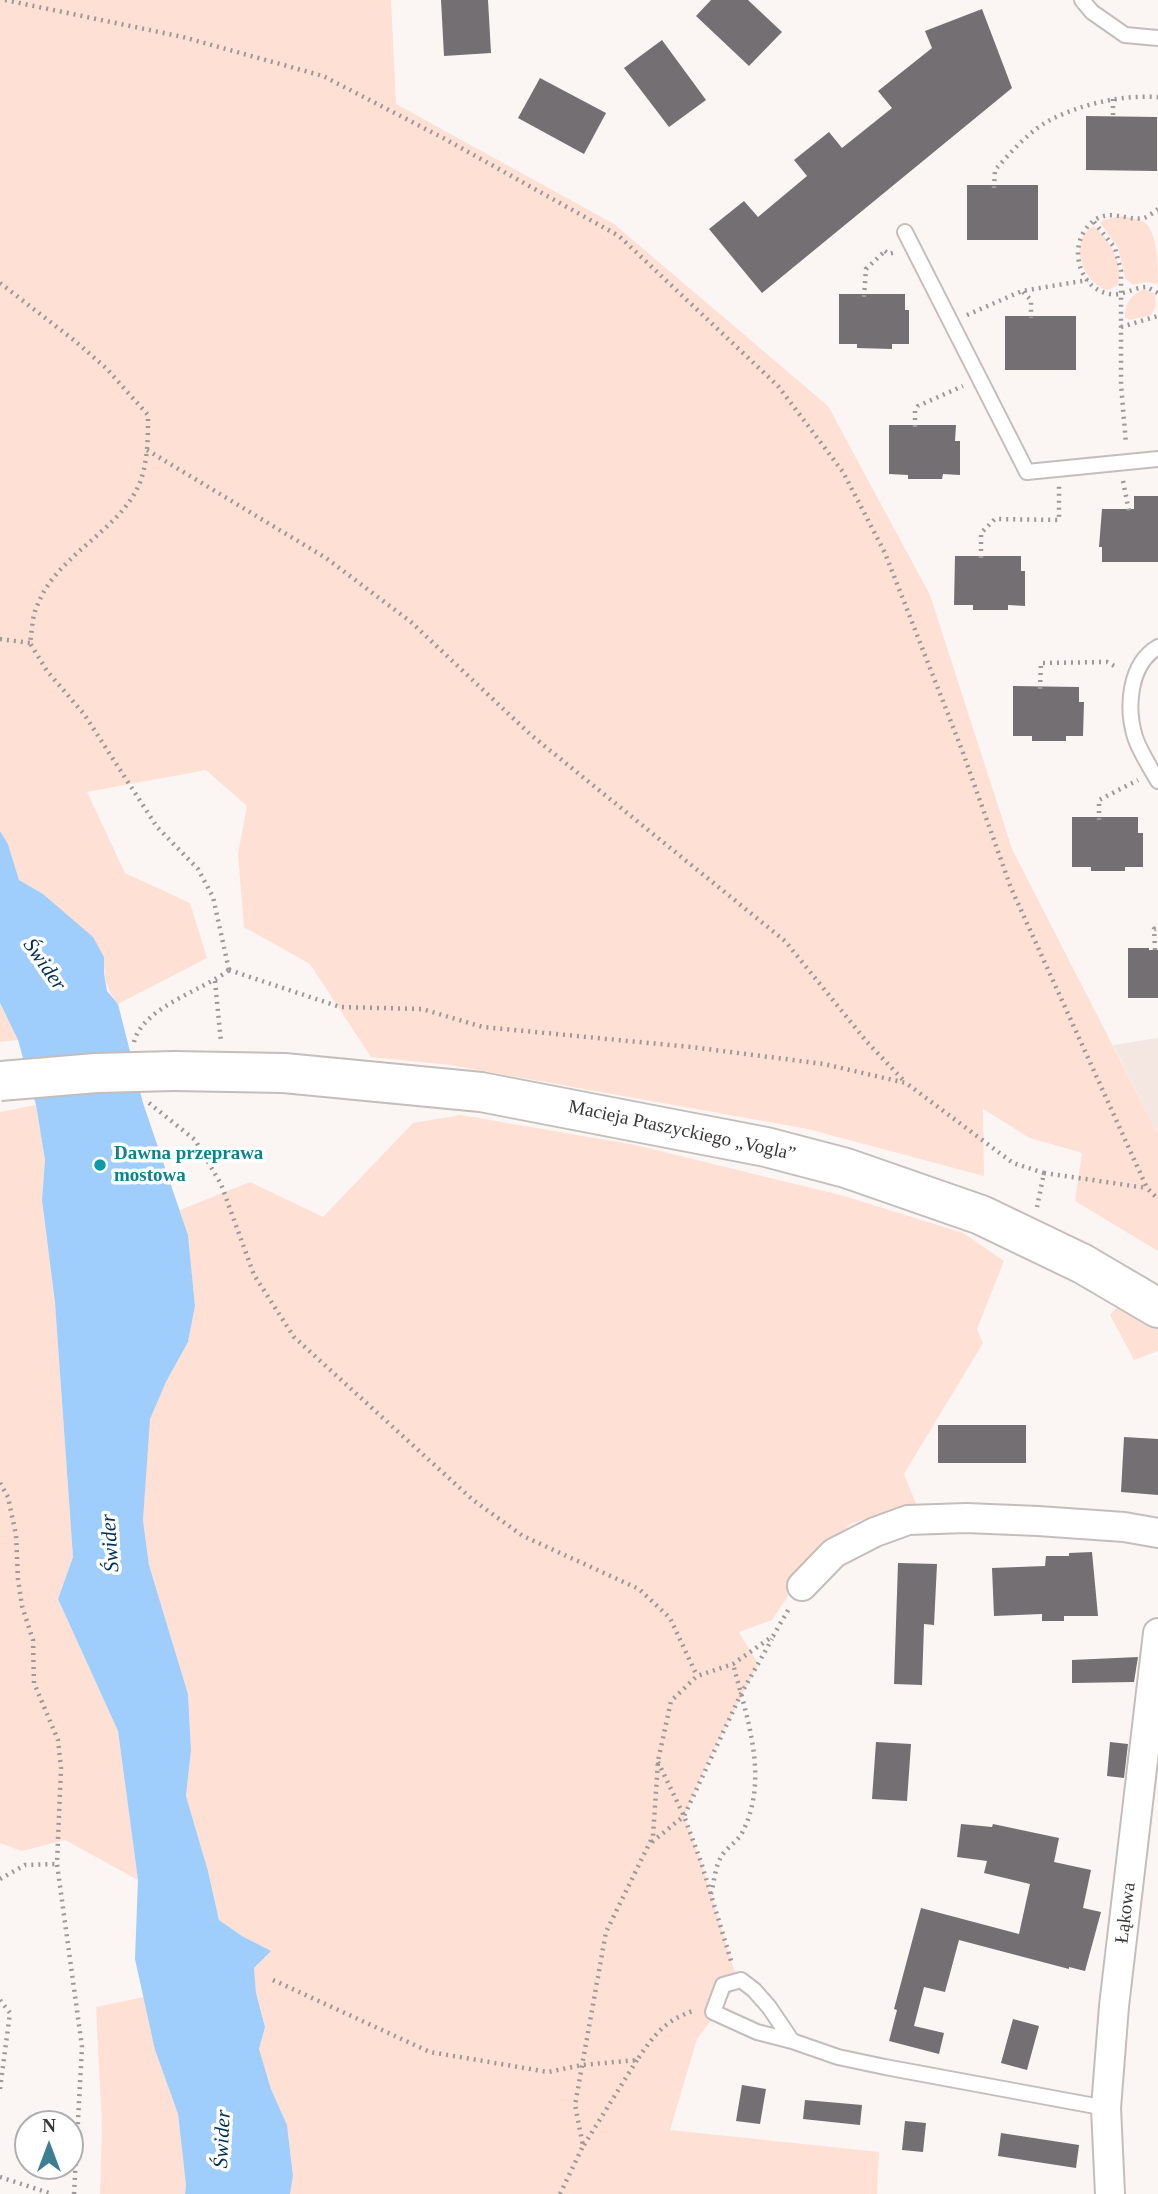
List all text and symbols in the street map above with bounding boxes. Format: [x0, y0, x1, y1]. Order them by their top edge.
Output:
water label: Świder [17, 934, 71, 996]
street label: Macieja Ptaszyckiego „Vogla” [566, 1096, 798, 1166]
place label: Dawna przeprawa mostowa [114, 1143, 263, 1187]
marker: Dawna przeprawa mostowa [92, 1157, 108, 1173]
water label: Świder [96, 1513, 126, 1573]
street label: Łąkowa [1111, 1881, 1141, 1945]
water label: Świder [209, 2109, 237, 2169]
north arrow [14, 2110, 84, 2180]
text: N [42, 2115, 56, 2136]

